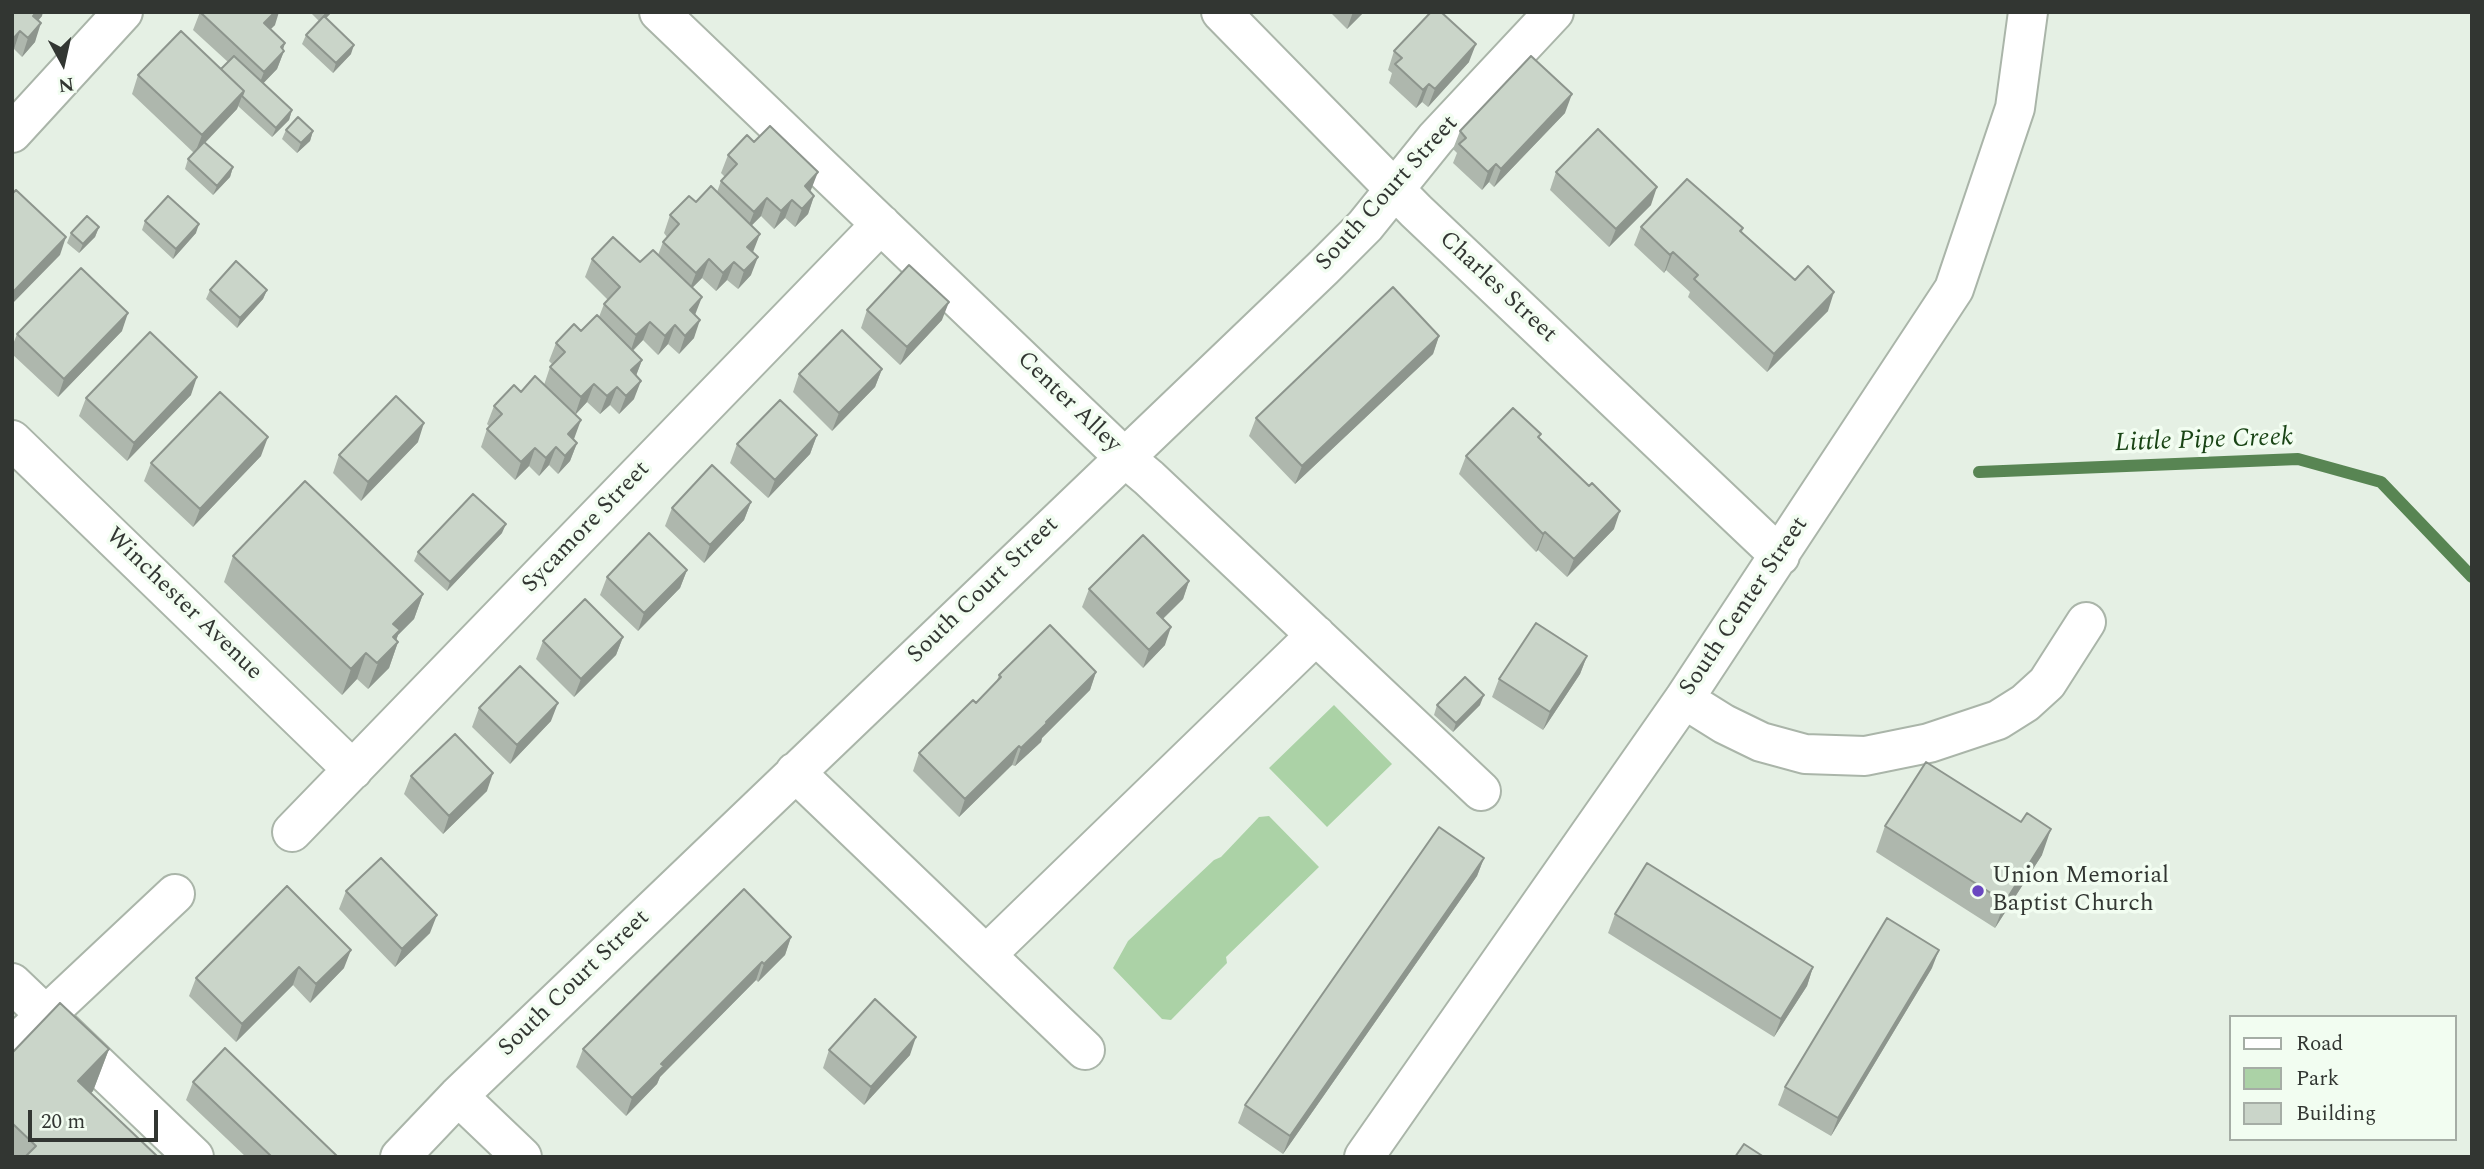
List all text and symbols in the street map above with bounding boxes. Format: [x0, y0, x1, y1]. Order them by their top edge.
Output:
north arrow [28, 28, 98, 98]
text: N [56, 69, 76, 100]
street label: South Court Street [1311, 110, 1465, 278]
street label: Charles Street [1432, 226, 1562, 350]
street label: Center Alley [1010, 346, 1126, 460]
water label: Little Pipe Creek [2114, 423, 2294, 461]
street label: Sycamore Street [517, 456, 657, 600]
street label: South Court Street [902, 512, 1066, 670]
street label: South Center Street [1674, 512, 1816, 702]
street label: Winchester Avenue [99, 523, 267, 687]
place label: Union Memorial Baptist Church [1992, 863, 2169, 919]
marker: Union Memorial Baptist Church [1970, 883, 1986, 899]
street label: South Court Street [493, 905, 657, 1063]
legend [2228, 1015, 2456, 1141]
text: Road [2296, 1028, 2343, 1060]
text: Park [2296, 1063, 2339, 1095]
scale bar [32, 1096, 161, 1140]
text: Building [2296, 1098, 2376, 1130]
text: 20 m [41, 1106, 85, 1138]

